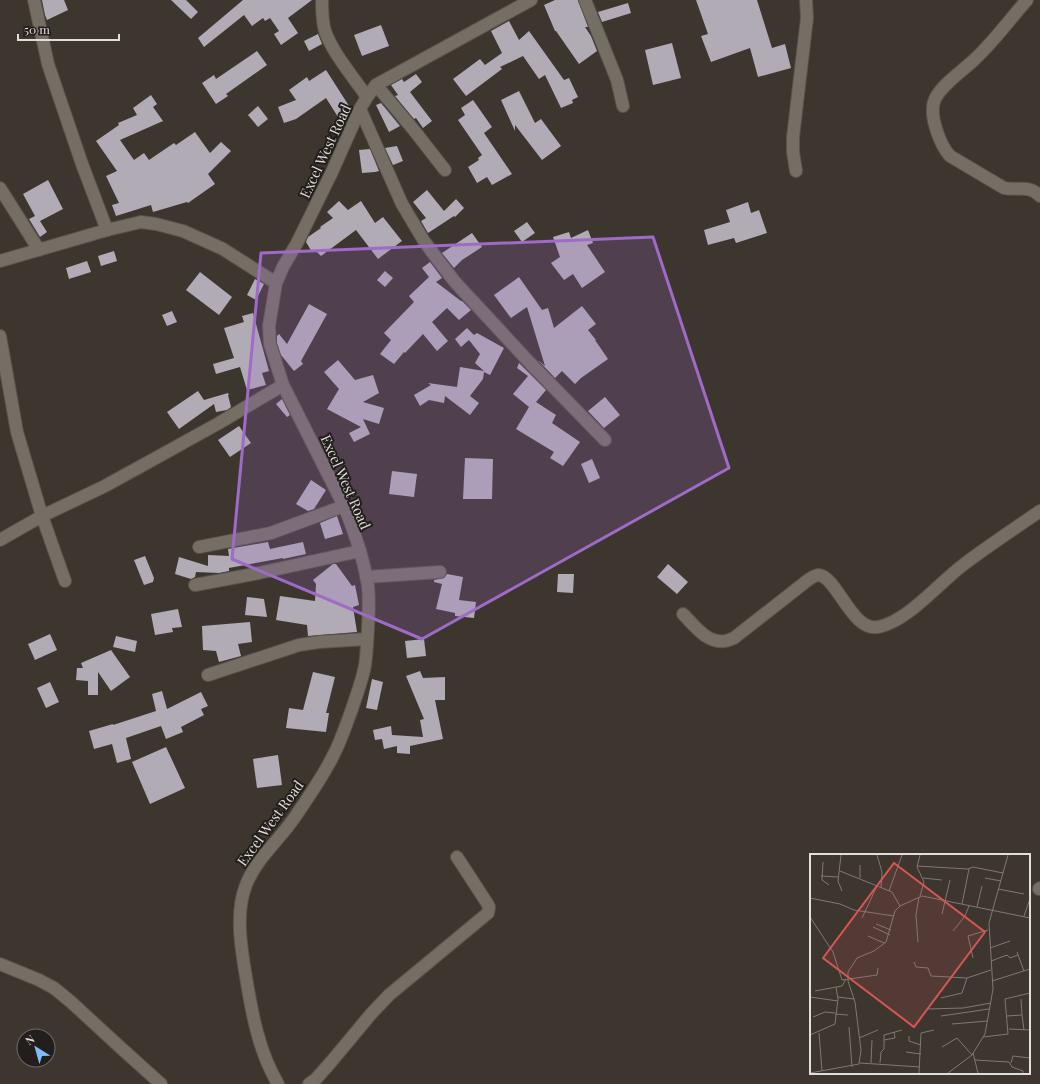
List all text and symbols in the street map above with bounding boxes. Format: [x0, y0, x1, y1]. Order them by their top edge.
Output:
scale bar [18, 16, 119, 42]
text: 50 m [24, 21, 50, 37]
street label: Excel West Road [295, 101, 355, 201]
street label: Excel West Road [317, 432, 375, 532]
street label: Excel West Road [232, 776, 308, 870]
inset map [810, 854, 1030, 1074]
north arrow [16, 1028, 56, 1068]
text: N [22, 1031, 37, 1048]

